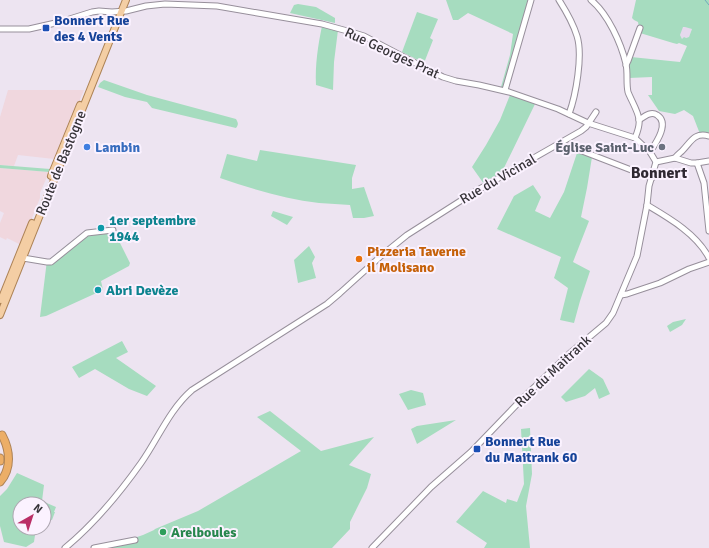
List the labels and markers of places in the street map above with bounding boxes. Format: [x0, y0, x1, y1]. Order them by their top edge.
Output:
place label: Bonnert Rue des 4 Vents [54, 12, 130, 45]
marker: Bonnert Rue des 4 Vents [41, 23, 51, 33]
place label: Lambin [95, 139, 140, 156]
place label: Église Saint-Luc [555, 139, 654, 156]
marker: Lambin [82, 142, 92, 152]
marker: Église Saint-Luc [657, 142, 667, 152]
place label: 1er septembre 1944 [109, 212, 196, 245]
marker: 1er septembre 1944 [96, 223, 106, 233]
place label: Pizzeria Taverne il Molisano [367, 243, 466, 276]
marker: Pizzeria Taverne il Molisano [354, 254, 364, 264]
place label: Abri Devèze [106, 282, 178, 299]
marker: Abri Devèze [93, 285, 103, 295]
place label: Bonnert Rue du Maitrank 60 [485, 433, 578, 466]
marker: Bonnert Rue du Maitrank 60 [472, 444, 482, 454]
place label: Arelboules [171, 524, 237, 541]
marker: Arelboules [158, 527, 168, 537]

